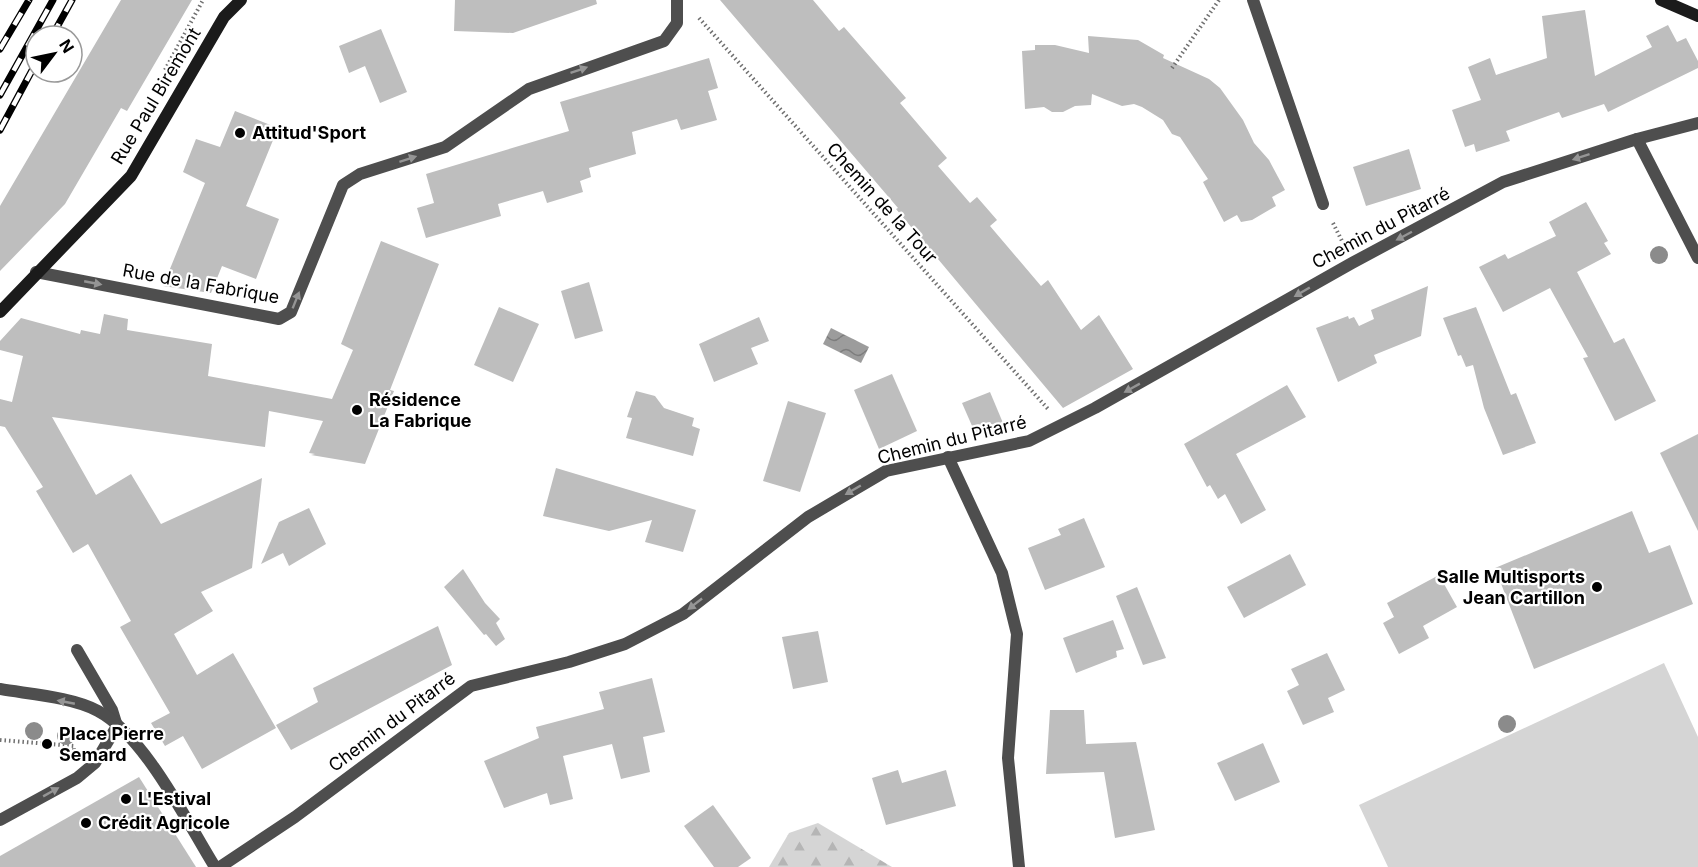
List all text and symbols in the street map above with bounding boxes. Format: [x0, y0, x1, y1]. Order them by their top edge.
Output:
north arrow [24, 24, 84, 84]
street label: Rue Paul Biremont [106, 24, 205, 168]
text: N [55, 36, 78, 57]
one-way arrow [571, 65, 589, 75]
place label: Attitud'Sport [252, 122, 366, 143]
marker: Attitud'Sport [233, 126, 247, 140]
street label: Chemin de la Tour [823, 138, 942, 267]
one-way arrow [1572, 153, 1590, 162]
one-way arrow [399, 154, 417, 163]
street label: Chemin du Pitarré [1308, 182, 1453, 273]
one-way arrow [1395, 231, 1412, 240]
street label: Rue de la Fabrique [121, 259, 281, 308]
one-way arrow [84, 279, 103, 288]
one-way arrow [1293, 287, 1310, 297]
one-way arrow [291, 291, 301, 309]
one-way arrow [1123, 382, 1140, 392]
place label: Résidence La Fabrique [369, 389, 472, 431]
marker: Résidence La Fabrique [350, 403, 364, 417]
street label: Chemin du Pitarré [875, 411, 1029, 468]
one-way arrow [845, 485, 861, 496]
place label: Salle Multisports Jean Cartillon [1437, 566, 1585, 608]
marker: Salle Multisports Jean Cartillon [1590, 580, 1604, 594]
one-way arrow [687, 598, 703, 611]
street label: Chemin du Pitarré [324, 667, 459, 776]
one-way arrow [56, 697, 75, 706]
place label: Place Pierre Semard [59, 723, 164, 765]
marker: Place Pierre Semard [40, 737, 54, 751]
one-way arrow [43, 787, 60, 797]
place label: L'Estival [138, 788, 211, 809]
marker: L'Estival [119, 792, 133, 806]
place label: Crédit Agricole [98, 812, 230, 833]
marker: Crédit Agricole [79, 816, 93, 830]

